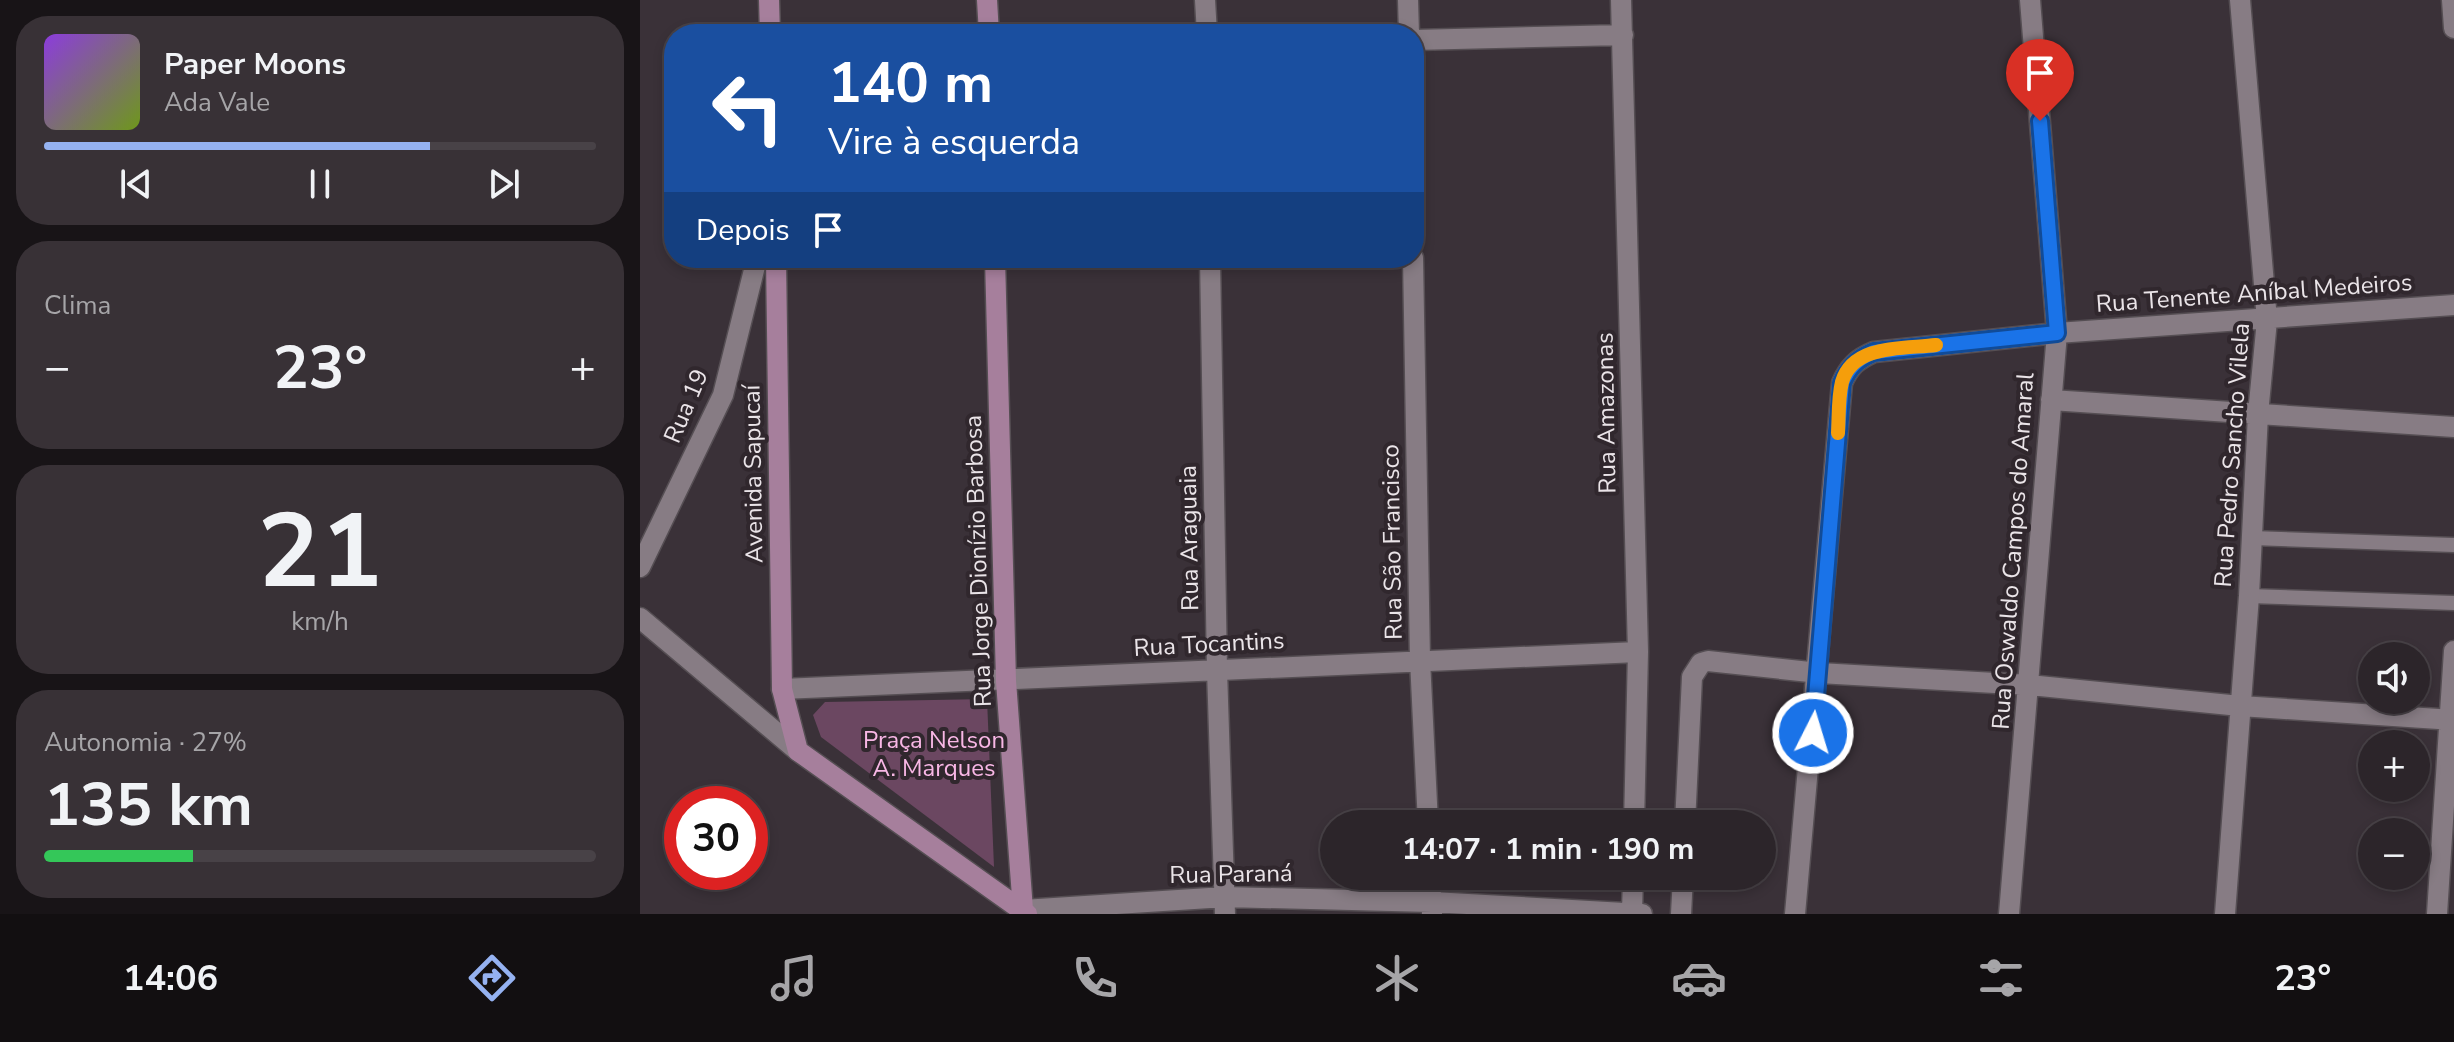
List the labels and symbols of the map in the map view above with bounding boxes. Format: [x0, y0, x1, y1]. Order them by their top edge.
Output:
pin [2006, 39, 2074, 121]
street label: Rua Tenente Aníbal Medeiros [2095, 266, 2413, 320]
street label: Rua Pedro Sancho Vilela [2207, 322, 2257, 588]
street label: Rua Amazonas [1589, 332, 1623, 494]
street label: Rua 19 [656, 364, 716, 448]
street label: Rua Oswaldo Campos do Amaral [1985, 371, 2041, 731]
street label: Avenida Sapucaí [735, 383, 771, 563]
street label: Rua Jorge Dionízio Barbosa [957, 414, 999, 708]
street label: Rua São Francisco [1374, 444, 1410, 640]
street label: Rua Araguaia [1172, 465, 1206, 611]
street label: Rua Tocantins [1133, 624, 1285, 664]
position arrow [1771, 691, 1855, 775]
park label: Praça Nelson A. Marques [863, 724, 1005, 784]
speed limit sign: 30 [664, 786, 768, 890]
street label: Rua Paraná [1169, 857, 1293, 891]

